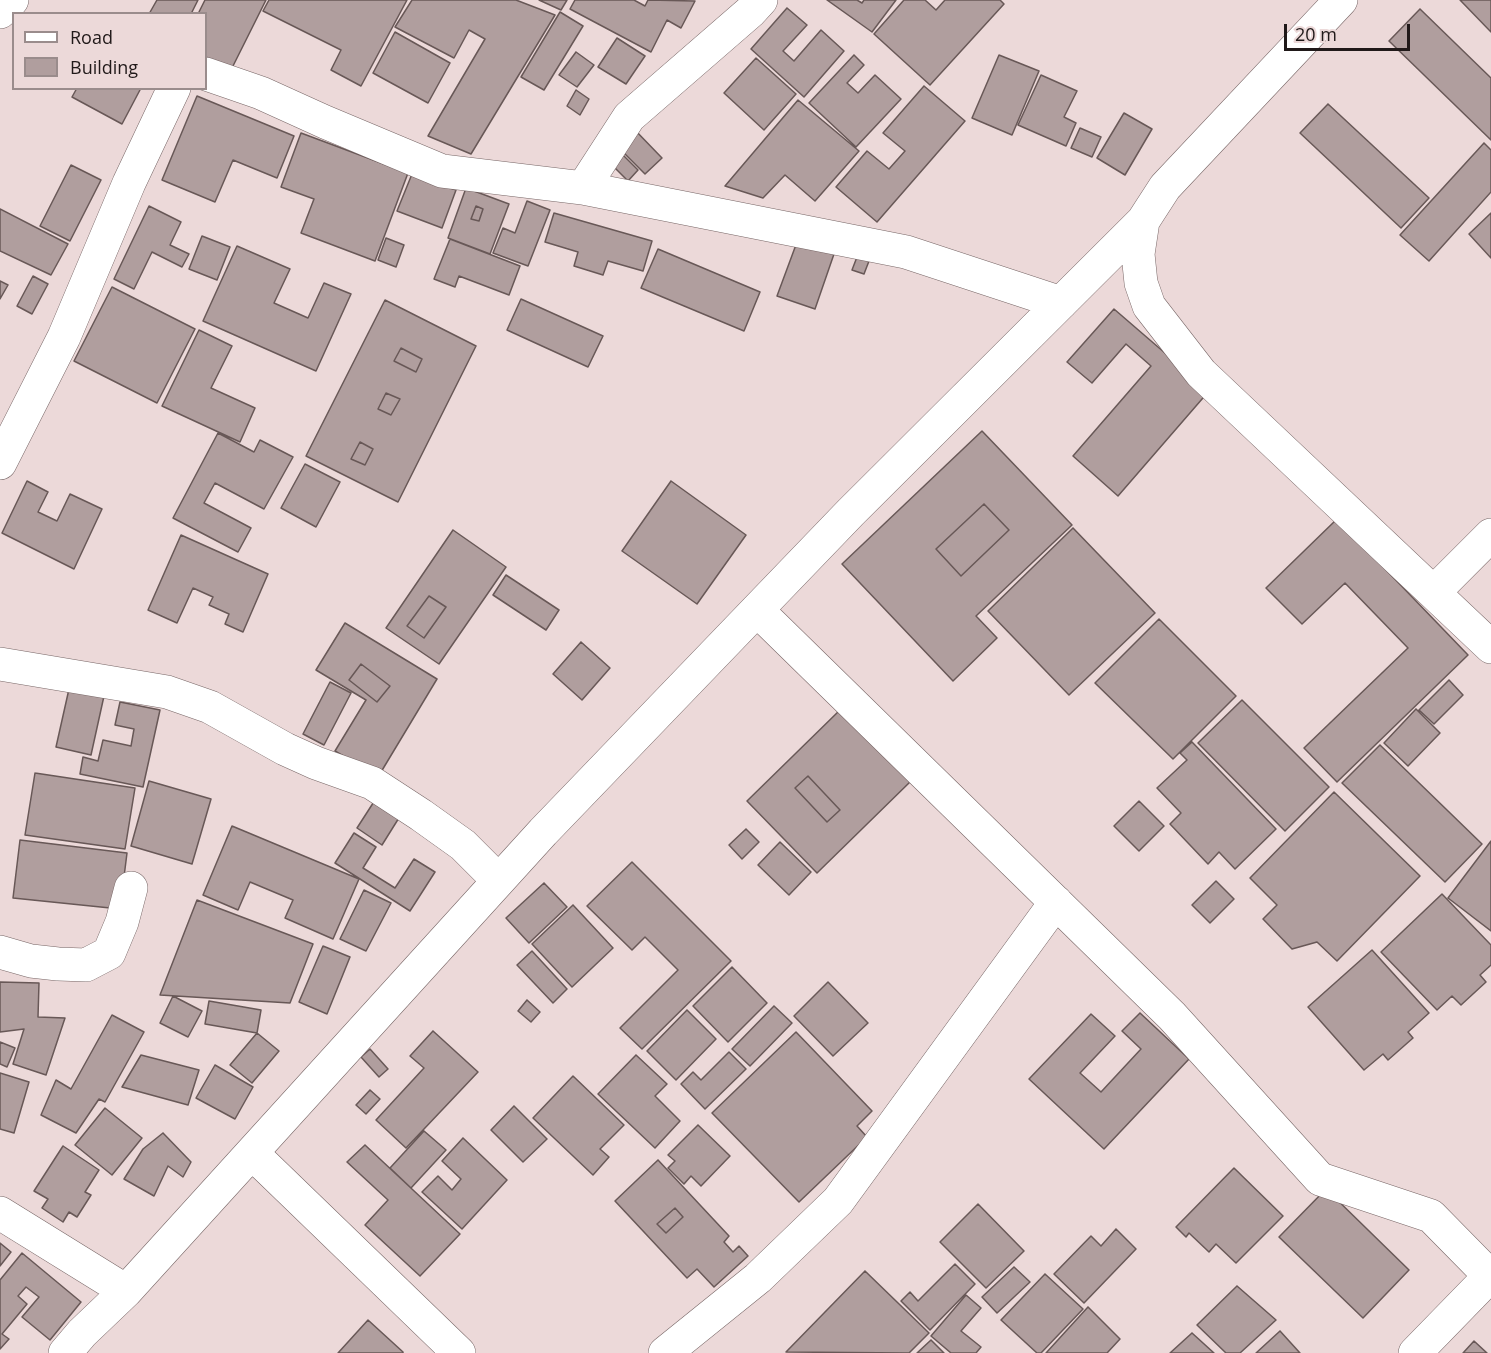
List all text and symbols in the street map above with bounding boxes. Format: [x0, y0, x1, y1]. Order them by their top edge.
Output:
legend [12, 12, 207, 90]
scale bar [1287, 12, 1413, 50]
text: 20 m [1295, 22, 1337, 46]
text: Road [70, 25, 113, 49]
text: Building [70, 55, 138, 79]

